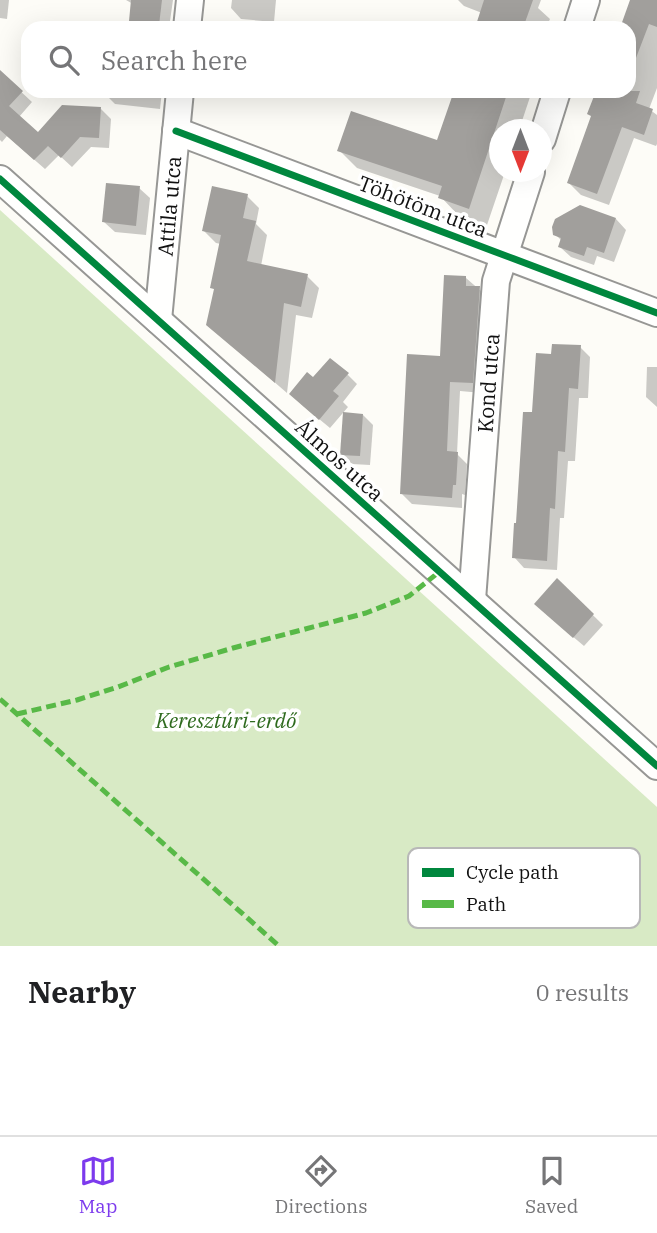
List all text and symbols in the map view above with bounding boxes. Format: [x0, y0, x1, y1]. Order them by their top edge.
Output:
search box [21, 21, 636, 98]
icon: search [45, 41, 83, 79]
text: Search here [101, 43, 247, 77]
north arrow [489, 119, 552, 182]
street label: Attila utca [151, 155, 187, 257]
street label: Töhötöm utca [354, 168, 492, 244]
street label: Kond utca [471, 332, 505, 434]
street label: Álmos utca [290, 413, 390, 507]
park label: Keresztúri-erdő [155, 706, 298, 734]
legend [408, 848, 640, 928]
text: Cycle path [466, 860, 559, 884]
text: Path [466, 892, 506, 916]
text: Nearby [28, 972, 136, 1011]
text: 0 results [536, 977, 629, 1007]
tab: Map [79, 1152, 117, 1218]
tab: Directions [275, 1152, 368, 1218]
tab: Saved [525, 1152, 578, 1218]

